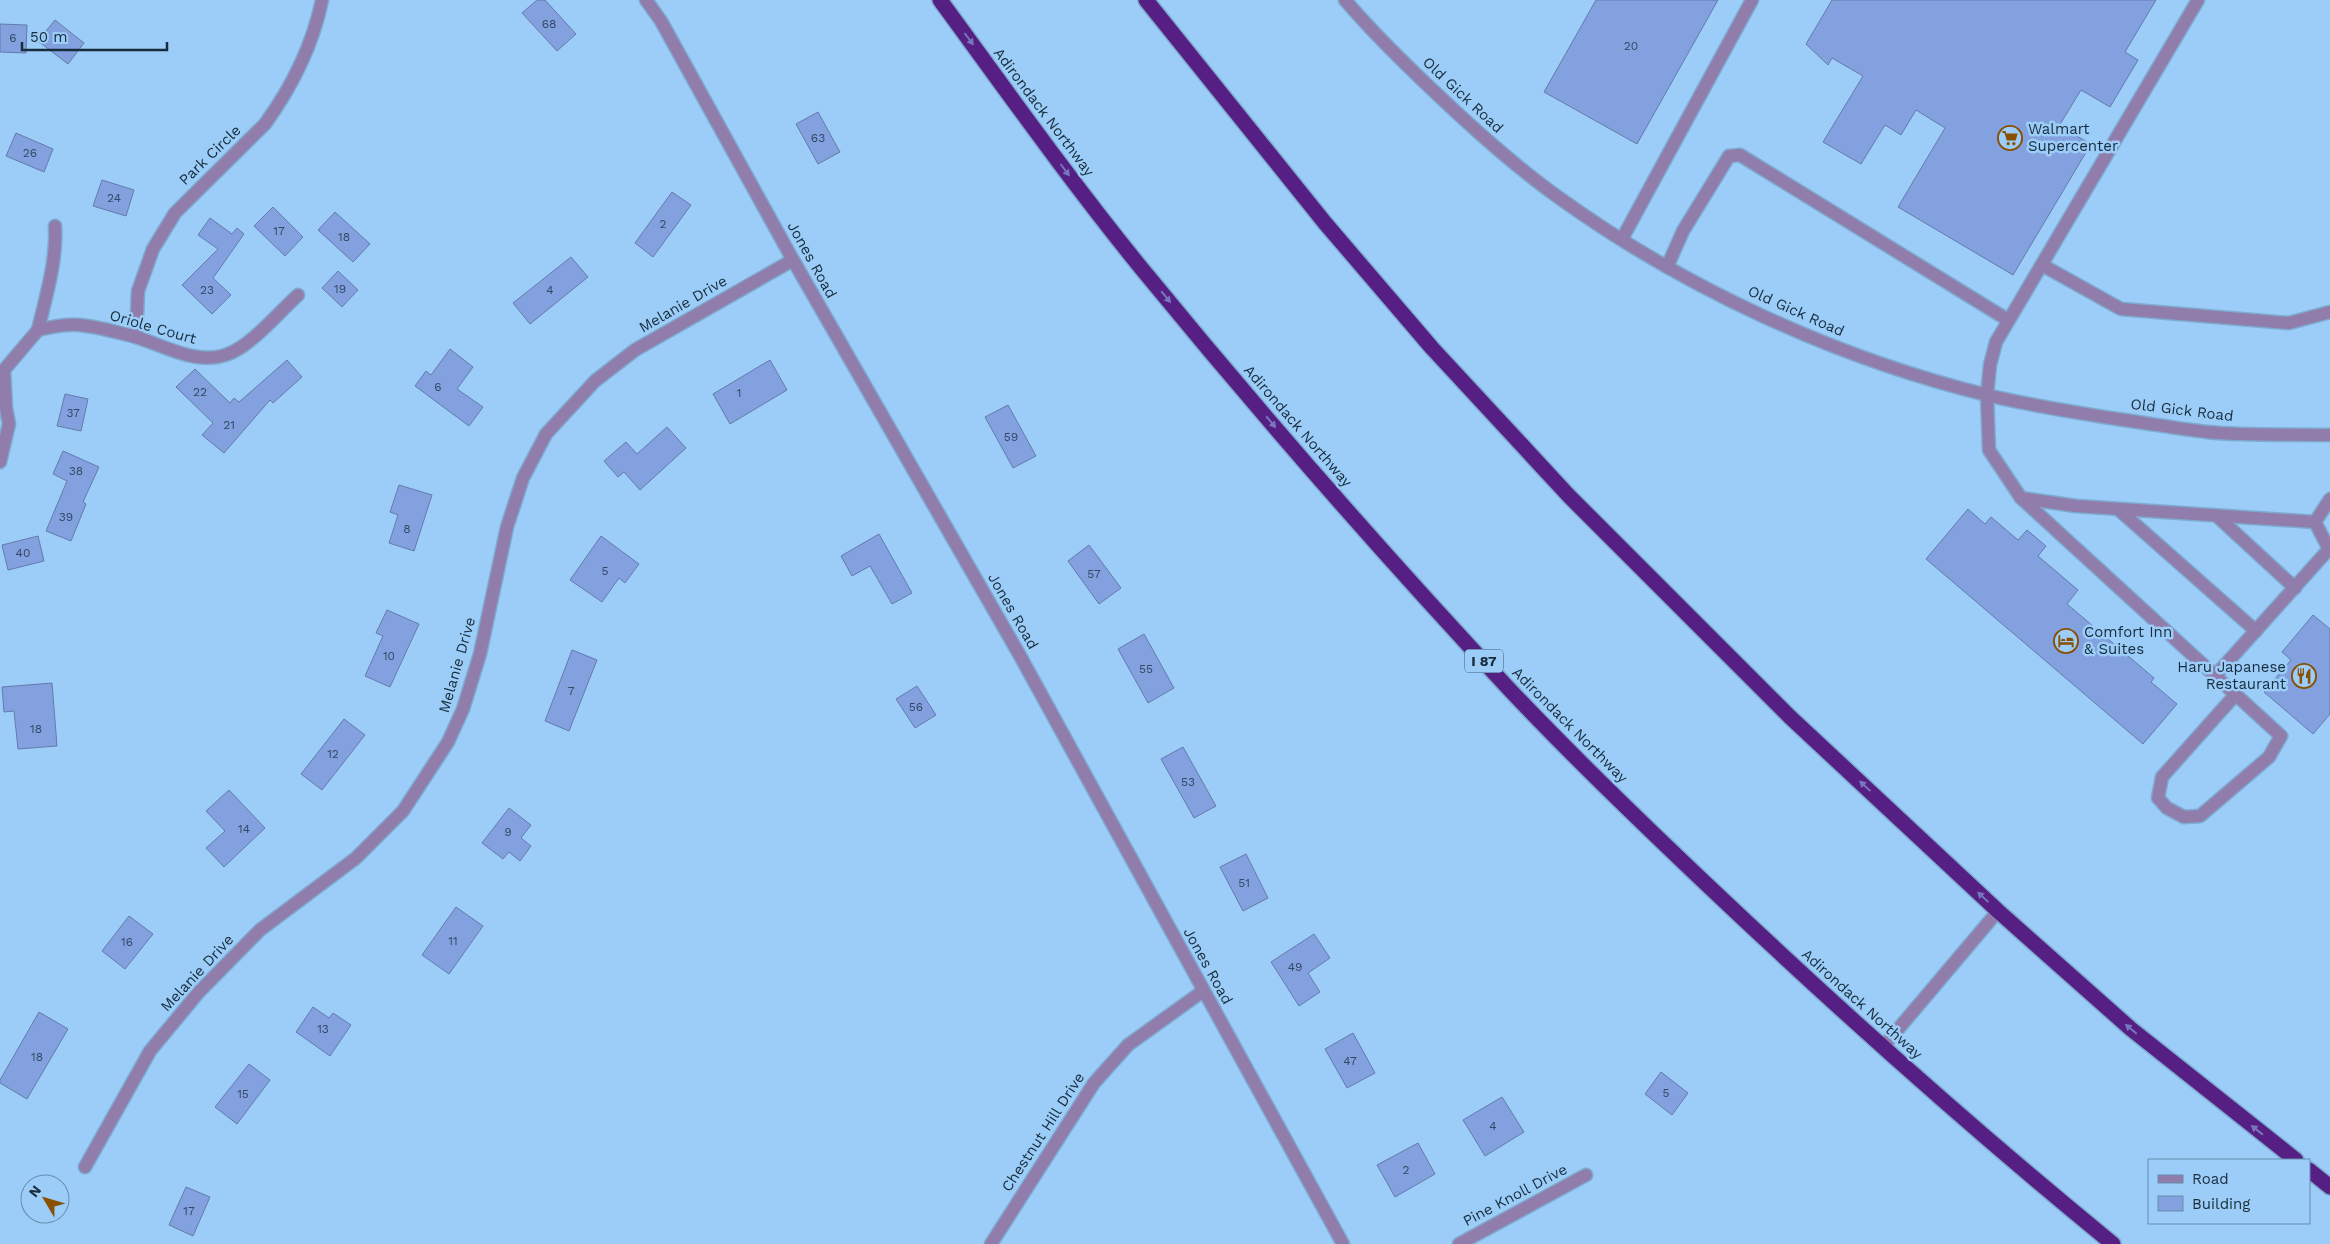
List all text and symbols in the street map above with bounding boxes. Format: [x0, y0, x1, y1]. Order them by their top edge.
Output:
house number: 68 [542, 17, 556, 31]
scale bar [22, 20, 168, 52]
text: 50 m [30, 28, 67, 46]
house number: 6 [9, 31, 17, 45]
one-way arrow [963, 32, 974, 45]
house number: 20 [1624, 39, 1638, 53]
street label: Adirondack Northway [990, 44, 1098, 180]
street label: Old Gick Road [1419, 53, 1507, 137]
place label: Walmart Supercenter [2028, 120, 2118, 155]
street label: Park Circle [175, 121, 245, 189]
supermarket icon: Walmart Supercenter [1997, 125, 2023, 151]
house number: 63 [811, 131, 825, 145]
house number: 26 [23, 146, 37, 160]
one-way arrow [1060, 163, 1071, 176]
house number: 24 [107, 191, 121, 205]
house number: 2 [660, 217, 667, 231]
street label: Jones Road [784, 218, 840, 302]
house number: 17 [273, 224, 285, 238]
house number: 18 [338, 230, 350, 244]
street label: Melanie Drive [636, 272, 730, 336]
house number: 19 [334, 282, 346, 296]
street label: Old Gick Road [1745, 282, 1847, 340]
house number: 23 [200, 283, 214, 297]
house number: 4 [546, 283, 554, 297]
one-way arrow [1160, 291, 1172, 303]
street label: Oriole Court [108, 306, 199, 348]
street label: Adirondack Northway [1240, 361, 1356, 491]
house number: 6 [434, 380, 442, 394]
house number: 22 [193, 385, 207, 399]
house number: 1 [737, 386, 741, 400]
street label: Old Gick Road [2130, 395, 2234, 425]
house number: 37 [66, 406, 80, 420]
one-way arrow [1265, 415, 1276, 428]
house number: 21 [223, 418, 235, 432]
house number: 59 [1004, 430, 1018, 444]
house number: 38 [69, 464, 83, 478]
house number: 39 [59, 510, 73, 524]
house number: 8 [403, 522, 411, 536]
house number: 40 [16, 546, 30, 560]
house number: 5 [602, 564, 609, 578]
house number: 57 [1087, 567, 1101, 581]
street label: Jones Road [984, 570, 1042, 652]
street label: Melanie Drive [435, 615, 479, 715]
place label: Comfort Inn & Suites [2084, 623, 2172, 658]
hotel icon: Comfort Inn & Suites [2053, 628, 2079, 654]
house number: 10 [383, 649, 395, 663]
road number: I 87 [1465, 649, 1503, 672]
place label: Haru Japanese Restaurant [2177, 658, 2287, 693]
house number: 55 [1139, 662, 1153, 676]
street label: Adirondack Northway [1508, 663, 1632, 787]
restaurant icon: Haru Japanese Restaurant [2291, 663, 2317, 689]
house number: 7 [568, 684, 575, 698]
house number: 56 [909, 700, 923, 714]
house number: 18 [30, 722, 42, 736]
house number: 12 [327, 747, 339, 761]
house number: 53 [1181, 775, 1195, 789]
one-way arrow [1859, 780, 1871, 792]
house number: 14 [238, 822, 250, 836]
house number: 9 [504, 825, 512, 839]
house number: 51 [1238, 876, 1250, 890]
one-way arrow [1978, 891, 1990, 903]
street label: Jones Road [1180, 924, 1236, 1008]
street label: Melanie Drive [157, 931, 237, 1015]
house number: 11 [448, 934, 458, 948]
house number: 16 [121, 935, 133, 949]
street label: Adirondack Northway [1798, 945, 1926, 1063]
house number: 49 [1288, 960, 1302, 974]
house number: 13 [317, 1022, 329, 1036]
one-way arrow [2124, 1023, 2137, 1034]
house number: 18 [31, 1050, 43, 1064]
house number: 47 [1343, 1054, 1357, 1068]
street label: Chestnut Hill Drive [998, 1069, 1088, 1195]
house number: 5 [1663, 1086, 1670, 1100]
house number: 15 [237, 1087, 249, 1101]
house number: 4 [1489, 1119, 1497, 1133]
one-way arrow [2251, 1125, 2264, 1136]
legend [2148, 1159, 2310, 1224]
street label: Pine Knoll Drive [1460, 1160, 1570, 1230]
house number: 2 [1403, 1163, 1410, 1177]
text: Road [2192, 1170, 2229, 1188]
north arrow [20, 1174, 70, 1224]
text: N [25, 1182, 44, 1200]
text: Building [2192, 1195, 2250, 1213]
house number: 17 [183, 1204, 195, 1218]

